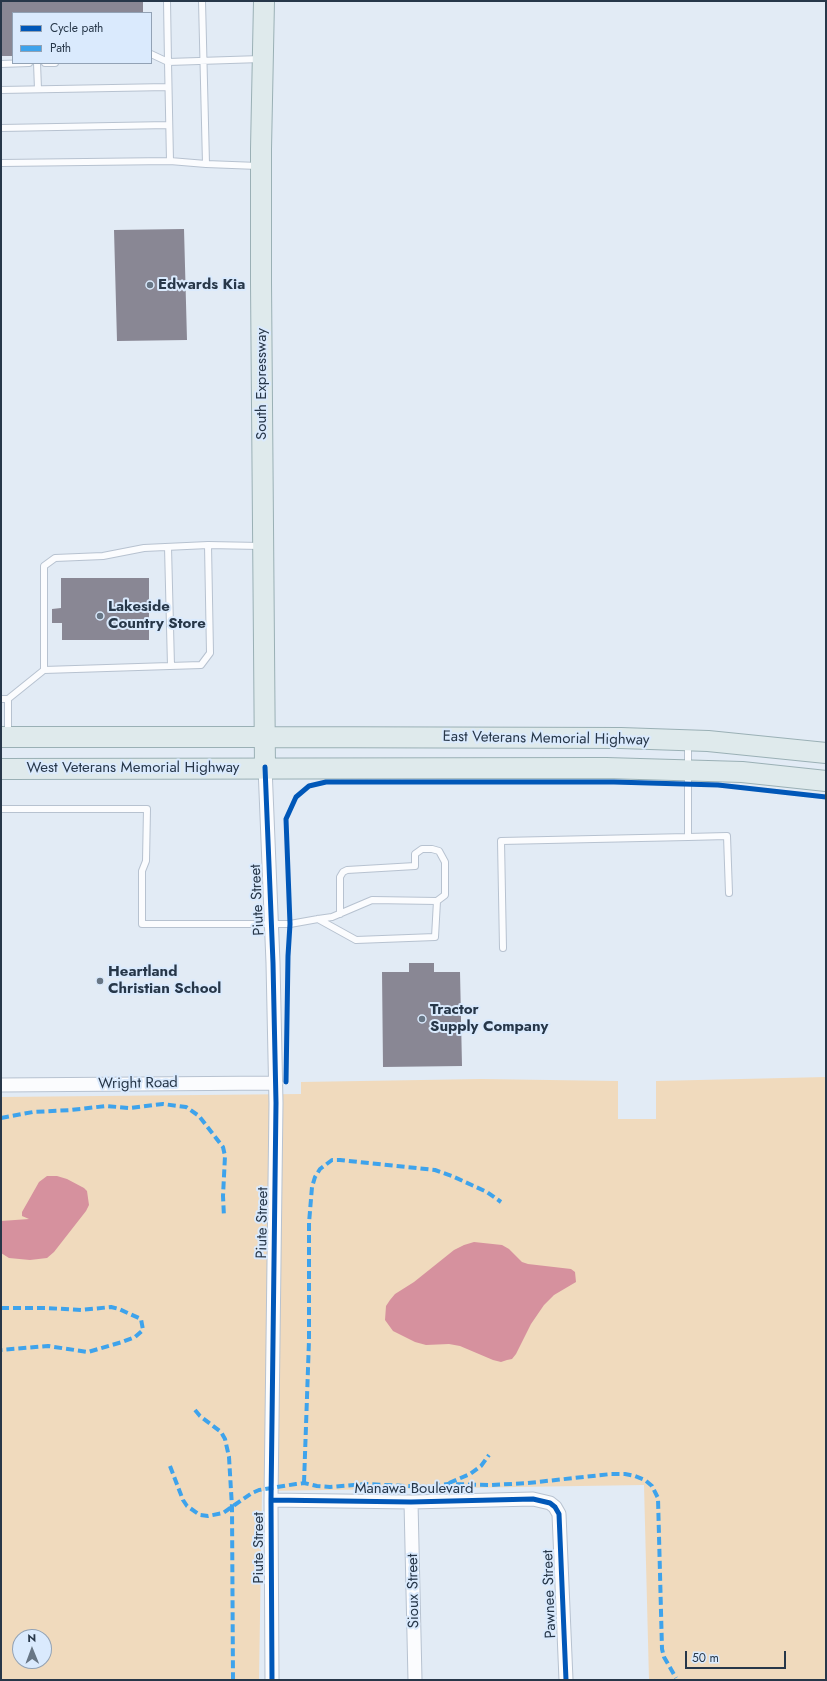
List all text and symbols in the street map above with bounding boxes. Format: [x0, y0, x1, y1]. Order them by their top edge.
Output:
legend [12, 12, 152, 64]
text: Cycle path [50, 19, 103, 37]
text: Path [50, 39, 71, 57]
place label: Edwards Kia [158, 276, 245, 294]
marker: Edwards Kia [145, 280, 155, 290]
street label: South Expressway [253, 328, 271, 440]
place label: Lakeside Country Store [108, 598, 206, 633]
marker: Lakeside Country Store [95, 611, 105, 621]
street label: East Veterans Memorial Highway [442, 728, 650, 750]
street label: West Veterans Memorial Highway [27, 759, 239, 777]
street label: Piute Street [247, 864, 269, 936]
place label: Heartland Christian School [108, 963, 221, 998]
marker: Heartland Christian School [95, 976, 105, 986]
place label: Tractor Supply Company [430, 1001, 548, 1036]
marker: Tractor Supply Company [417, 1014, 427, 1024]
street label: Wright Road [98, 1074, 178, 1094]
street label: Piute Street [253, 1187, 273, 1259]
street label: Manawa Boulevard [354, 1480, 474, 1498]
street label: Piute Street [250, 1512, 268, 1584]
street label: Pawnee Street [539, 1549, 561, 1639]
street label: Sioux Street [404, 1553, 424, 1629]
north arrow [12, 1629, 52, 1669]
text: N [27, 1630, 36, 1646]
scale bar [687, 1643, 788, 1669]
text: 50 m [692, 1649, 719, 1667]

